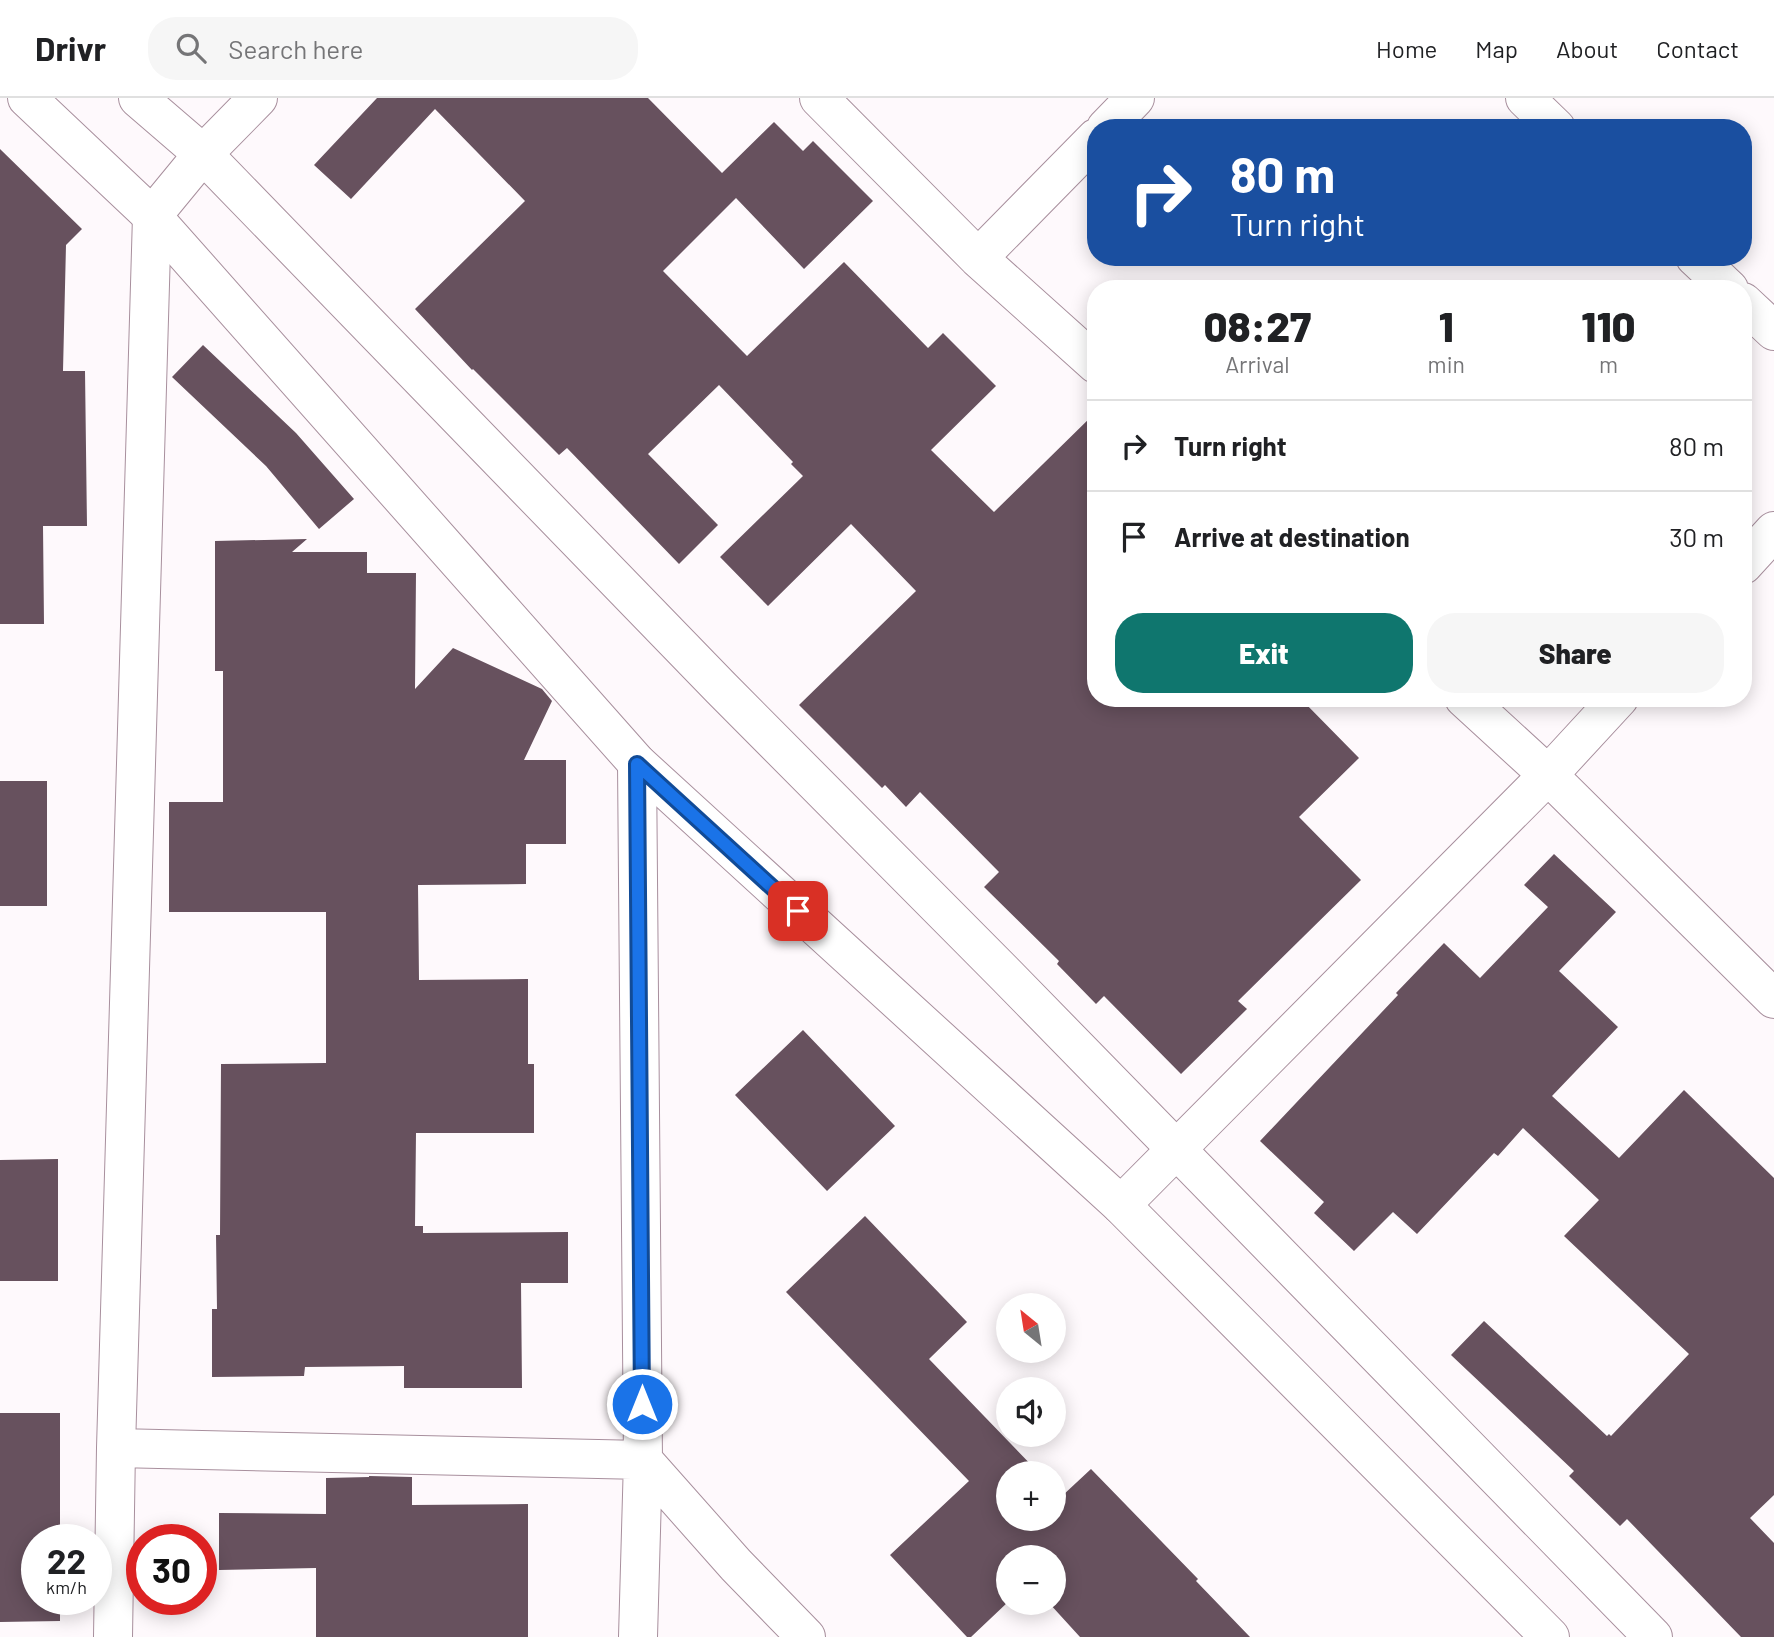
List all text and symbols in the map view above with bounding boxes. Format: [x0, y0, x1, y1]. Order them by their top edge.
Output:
search box [148, 17, 638, 80]
text: Drivr [35, 28, 106, 68]
icon: search [172, 29, 210, 67]
text: Search here [228, 33, 363, 64]
text: Home [1376, 34, 1437, 63]
text: Map [1475, 34, 1518, 63]
text: About [1556, 34, 1618, 63]
text: Contact [1656, 34, 1739, 63]
text: 80 m [1230, 144, 1335, 203]
icon: right [1115, 147, 1206, 238]
text: Turn right [1230, 204, 1365, 242]
text: 08:27 [1203, 300, 1311, 350]
text: 1 [1439, 300, 1454, 350]
text: 110 [1581, 300, 1636, 350]
text: Arrival [1225, 350, 1289, 378]
text: min [1428, 350, 1465, 378]
text: m [1599, 350, 1618, 378]
icon: right [1115, 427, 1153, 465]
text: Turn right [1174, 430, 1287, 461]
text: 80 m [1669, 430, 1724, 461]
icon: arrive [1115, 518, 1153, 556]
text: Arrive at destination [1174, 521, 1410, 552]
text: 30 m [1669, 521, 1724, 552]
button: Exit [1115, 613, 1413, 693]
button: Share [1427, 613, 1724, 693]
pin [768, 881, 828, 941]
icon: arrive [779, 892, 817, 930]
north arrow [996, 1293, 1066, 1363]
map controls [996, 1293, 1066, 1615]
position arrow [605, 1367, 679, 1441]
button: sound [996, 1377, 1066, 1447]
button: + [996, 1461, 1066, 1531]
speed limit sign: 30 [126, 1524, 217, 1615]
text: 22 [47, 1539, 86, 1581]
button: − [996, 1545, 1066, 1615]
text: km/h [46, 1576, 87, 1598]

